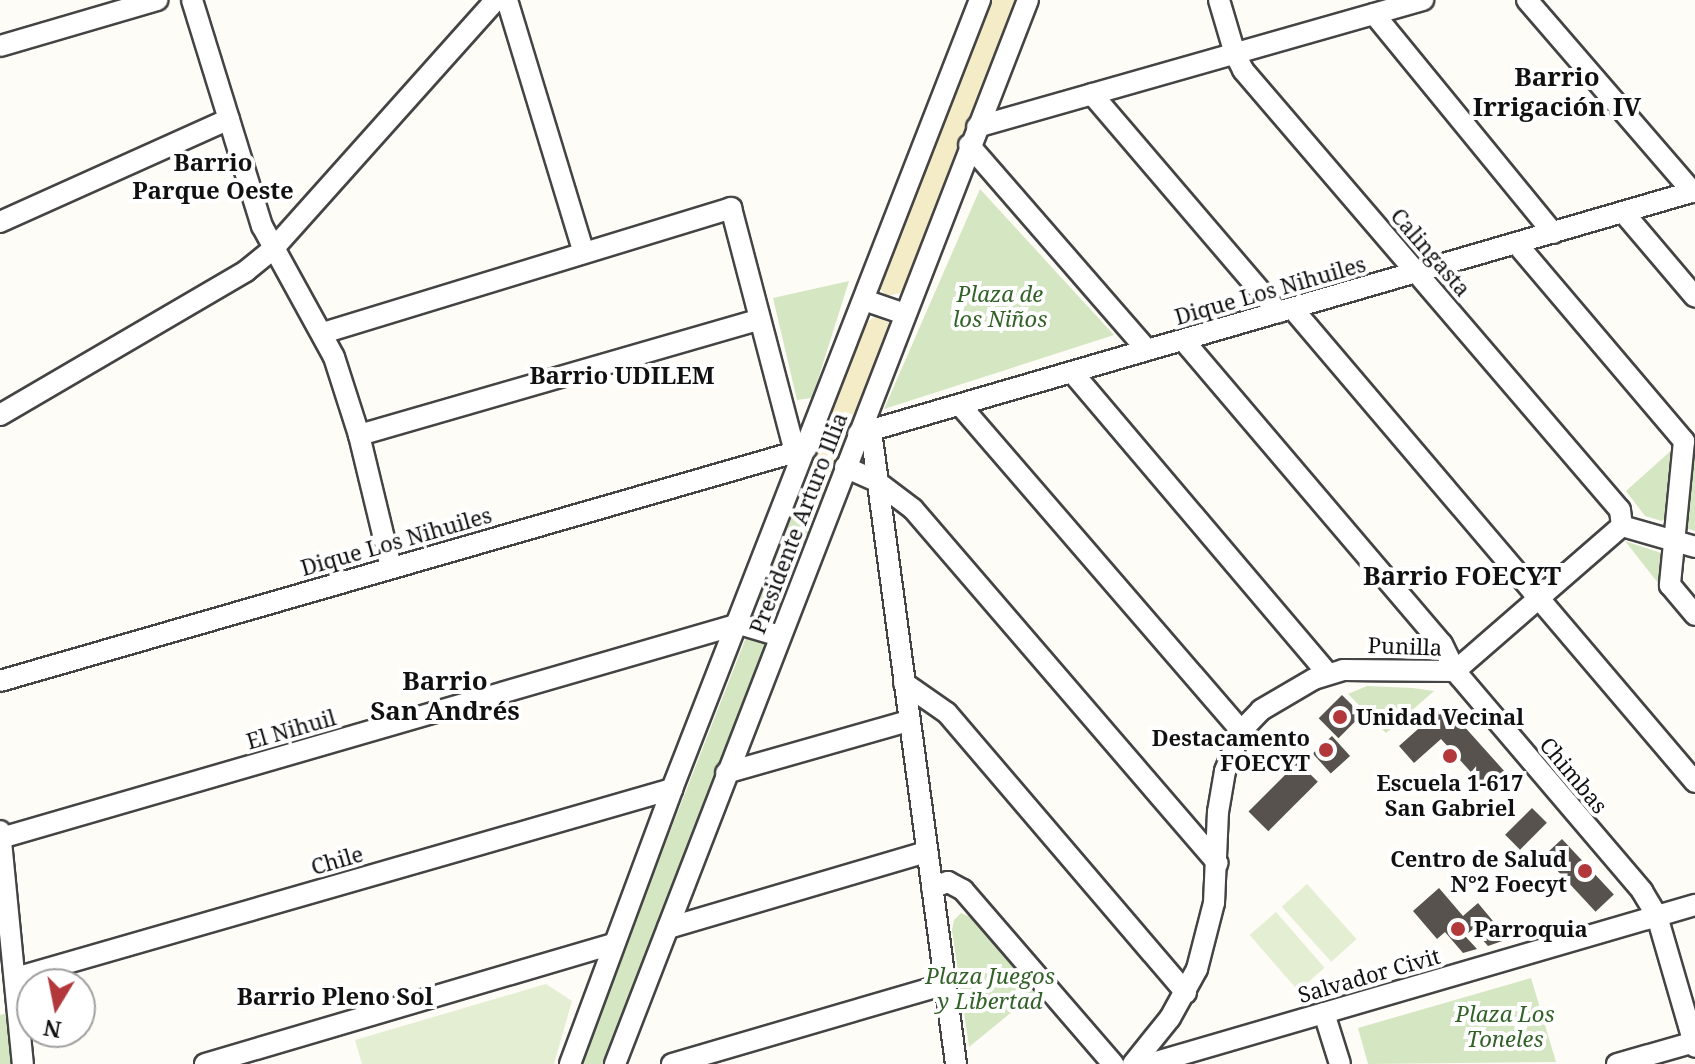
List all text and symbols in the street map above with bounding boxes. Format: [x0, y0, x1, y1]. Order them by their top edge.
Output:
district label: Barrio Irrigación IV [1473, 61, 1641, 122]
district label: Barrio Parque Oeste [132, 148, 294, 204]
street label: Calingasta [1386, 203, 1476, 301]
street label: Dique Los Nihuiles [1172, 250, 1368, 330]
park label: Plaza de los Niños [953, 280, 1047, 332]
district label: Barrio UDILEM [529, 361, 715, 389]
street label: Presidente Arturo Illia [744, 409, 852, 637]
street label: Dique Los Nihuiles [298, 501, 494, 581]
district label: Barrio FOECYT [1363, 560, 1561, 592]
street label: Punilla [1367, 632, 1443, 660]
district label: Barrio San Andrés [370, 665, 520, 726]
street label: El Nihuil [243, 704, 339, 754]
place label: Unidad Vecinal [1356, 704, 1524, 730]
marker: Unidad Vecinal [1331, 708, 1349, 726]
place label: Destacamento FOECYT [1152, 724, 1310, 776]
street label: Chimbas [1535, 732, 1613, 818]
marker: Destacamento FOECYT [1317, 741, 1335, 759]
marker: Escuela 1-617 San Gabriel [1441, 747, 1459, 765]
place label: Escuela 1-617 San Gabriel [1376, 769, 1524, 820]
street label: Chile [308, 840, 366, 880]
place label: Centro de Salud N°2 Foecyt [1390, 845, 1567, 896]
marker: Centro de Salud N°2 Foecyt [1574, 860, 1596, 882]
place label: Parroquia [1474, 916, 1588, 942]
marker: Parroquia [1449, 920, 1467, 938]
street label: Salvador Civit [1295, 942, 1443, 1008]
park label: Plaza Juegos y Libertad [925, 962, 1055, 1014]
north arrow [16, 968, 96, 1048]
district label: Barrio Pleno Sol [237, 982, 433, 1010]
park label: Plaza Los Toneles [1455, 1000, 1555, 1052]
text: N [41, 1013, 63, 1046]

